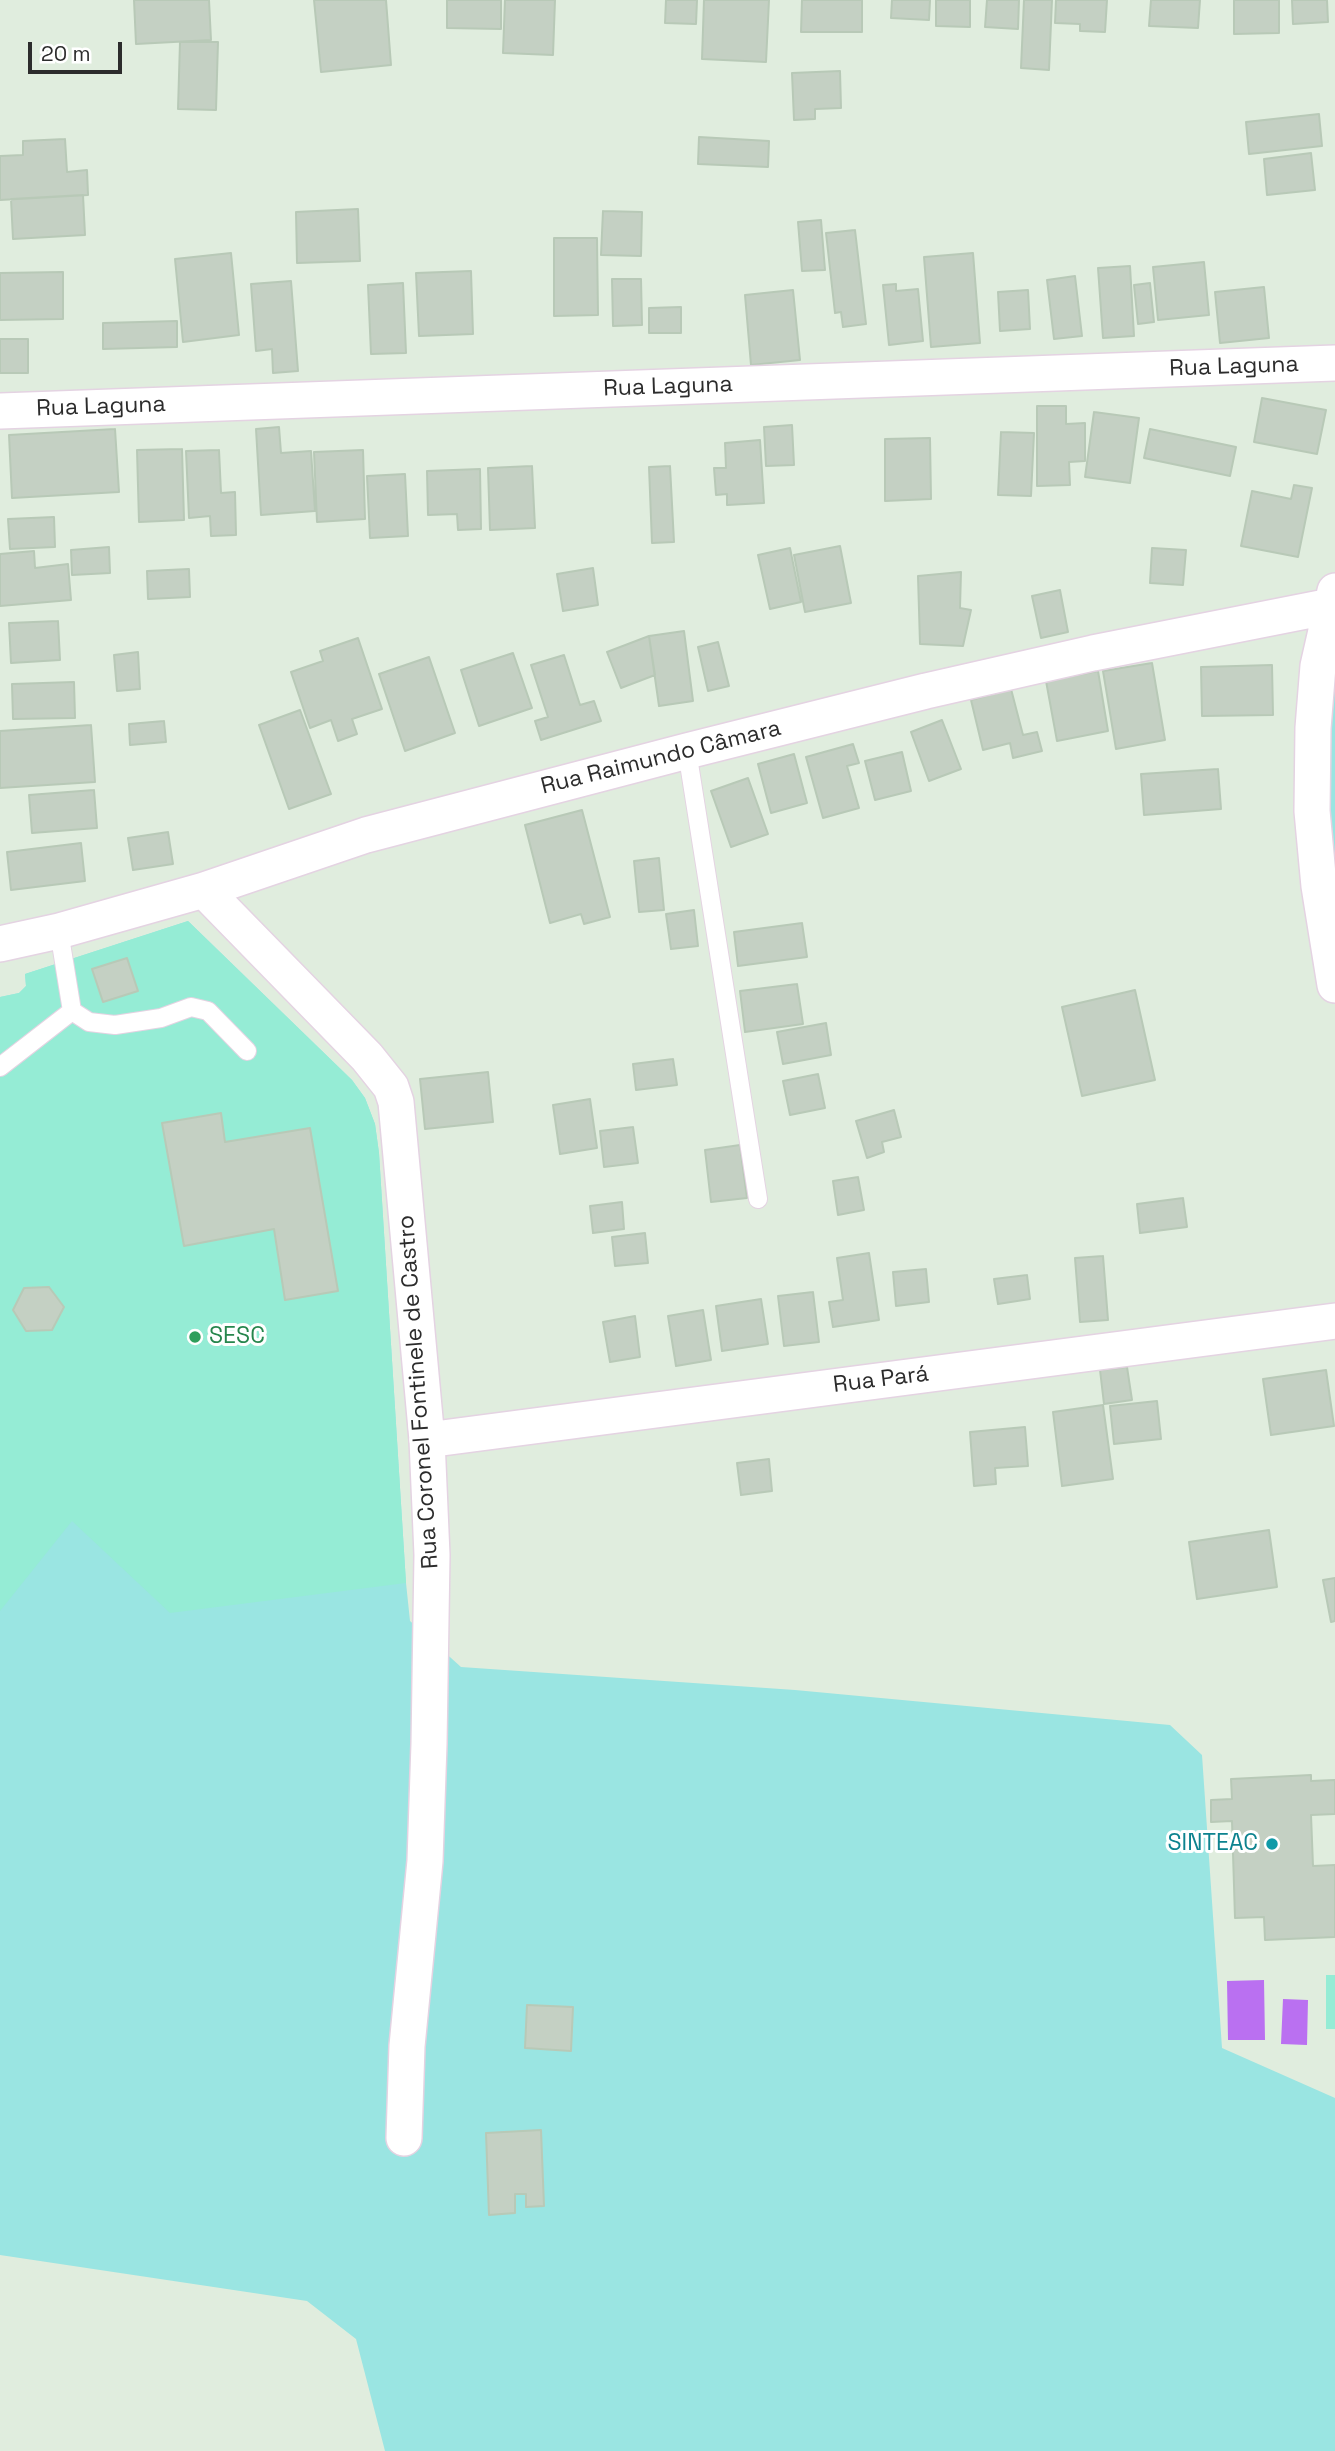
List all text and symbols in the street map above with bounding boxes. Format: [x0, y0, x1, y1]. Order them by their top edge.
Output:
scale bar [32, 28, 126, 72]
text: 20 m [41, 40, 91, 67]
street label: Rua Laguna [1169, 351, 1299, 383]
street label: Rua Laguna [603, 371, 733, 403]
street label: Rua Laguna [36, 391, 166, 423]
street label: Rua Raimundo Câmara [538, 715, 784, 801]
street label: Rua Coronel Fontinele de Castro [393, 1214, 445, 1570]
place label: SESC [209, 1323, 265, 1351]
marker: SESC [187, 1329, 203, 1345]
street label: Rua Pará [832, 1360, 930, 1400]
place label: SINTEAC [1168, 1830, 1258, 1858]
marker: SINTEAC [1264, 1836, 1280, 1852]

